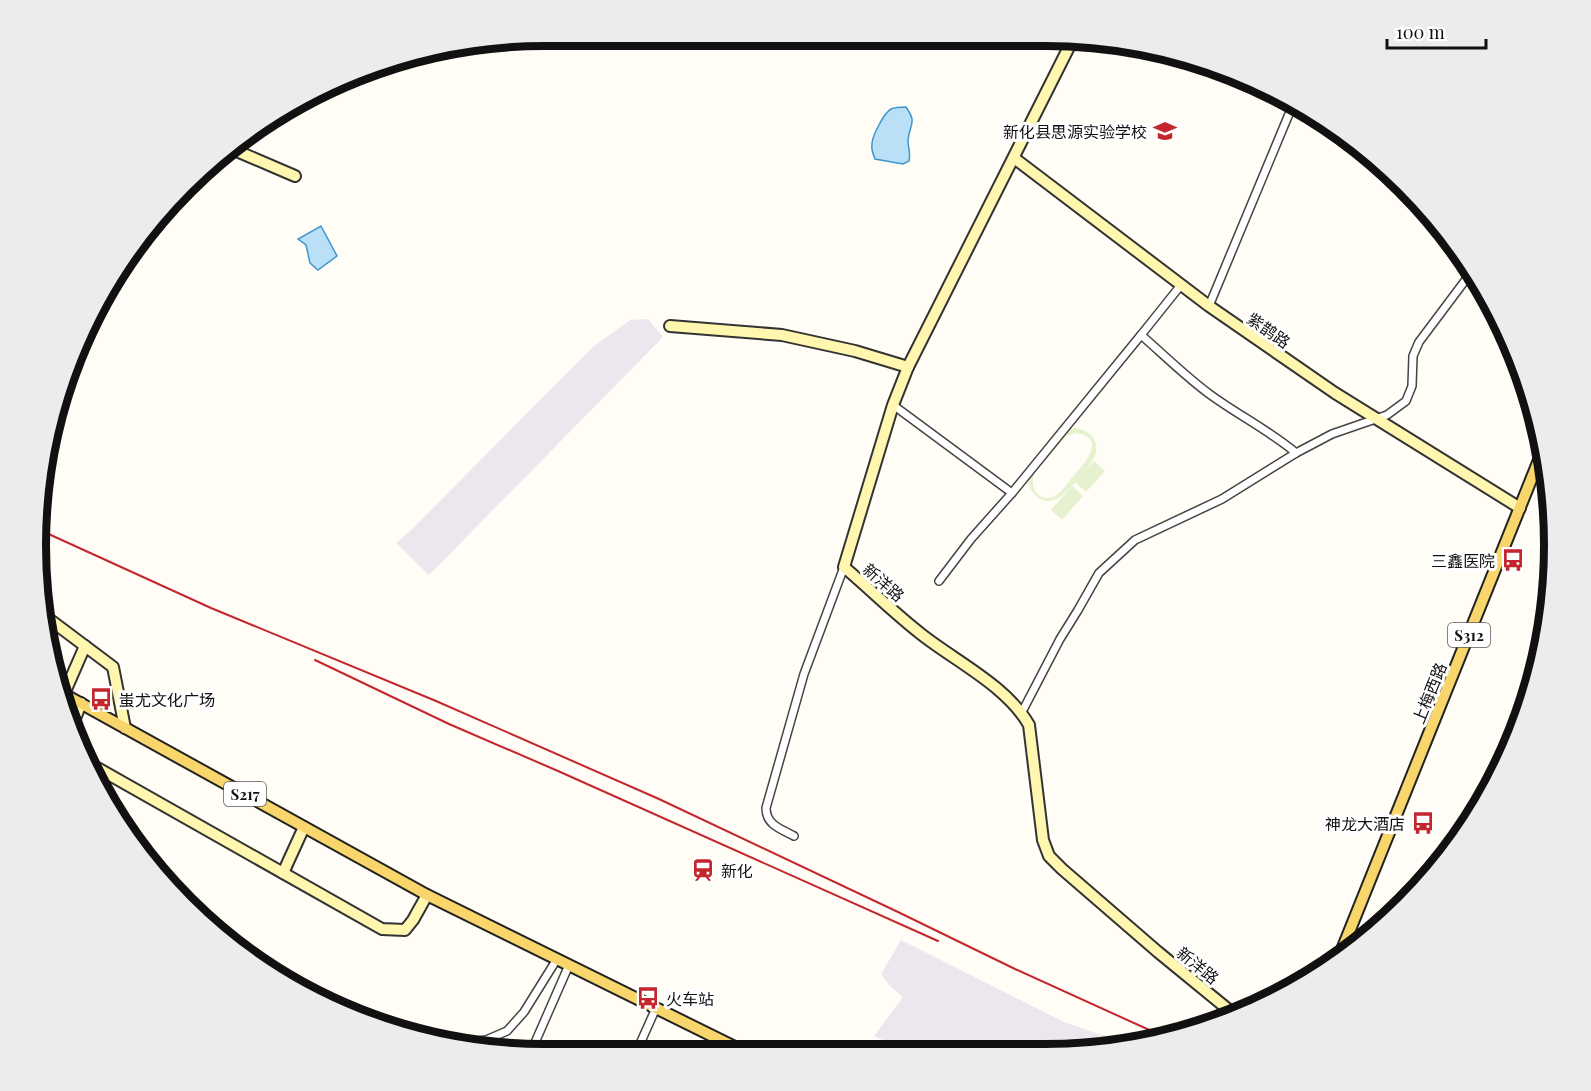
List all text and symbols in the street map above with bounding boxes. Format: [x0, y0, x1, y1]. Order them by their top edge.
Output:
scale bar [1387, 12, 1486, 50]
text: 100 m [1396, 20, 1445, 44]
school or university icon: 新化县思源实验学校 [1152, 118, 1178, 144]
place label: 新化县思源实验学校 [1003, 121, 1147, 142]
street label: 紫鹊路 [1243, 308, 1295, 352]
bus stop icon: 三鑫医院 [1500, 547, 1526, 573]
place label: 三鑫医院 [1431, 550, 1495, 571]
street label: 新洋路 [859, 558, 909, 606]
road number: S312 [1448, 623, 1490, 647]
street label: 上梅西路 [1407, 659, 1451, 727]
bus stop icon: 蚩尤文化广场 [88, 686, 114, 712]
place label: 蚩尤文化广场 [119, 689, 215, 710]
road number: S217 [224, 782, 266, 806]
bus stop icon: 神龙大酒店 [1410, 810, 1436, 836]
place label: 神龙大酒店 [1325, 813, 1405, 834]
station icon: 新化 [690, 857, 716, 883]
place label: 新化 [721, 860, 753, 881]
street label: 新洋路 [1173, 942, 1223, 988]
bus stop icon: 火车站 [635, 985, 661, 1011]
place label: 火车站 [666, 988, 714, 1009]

